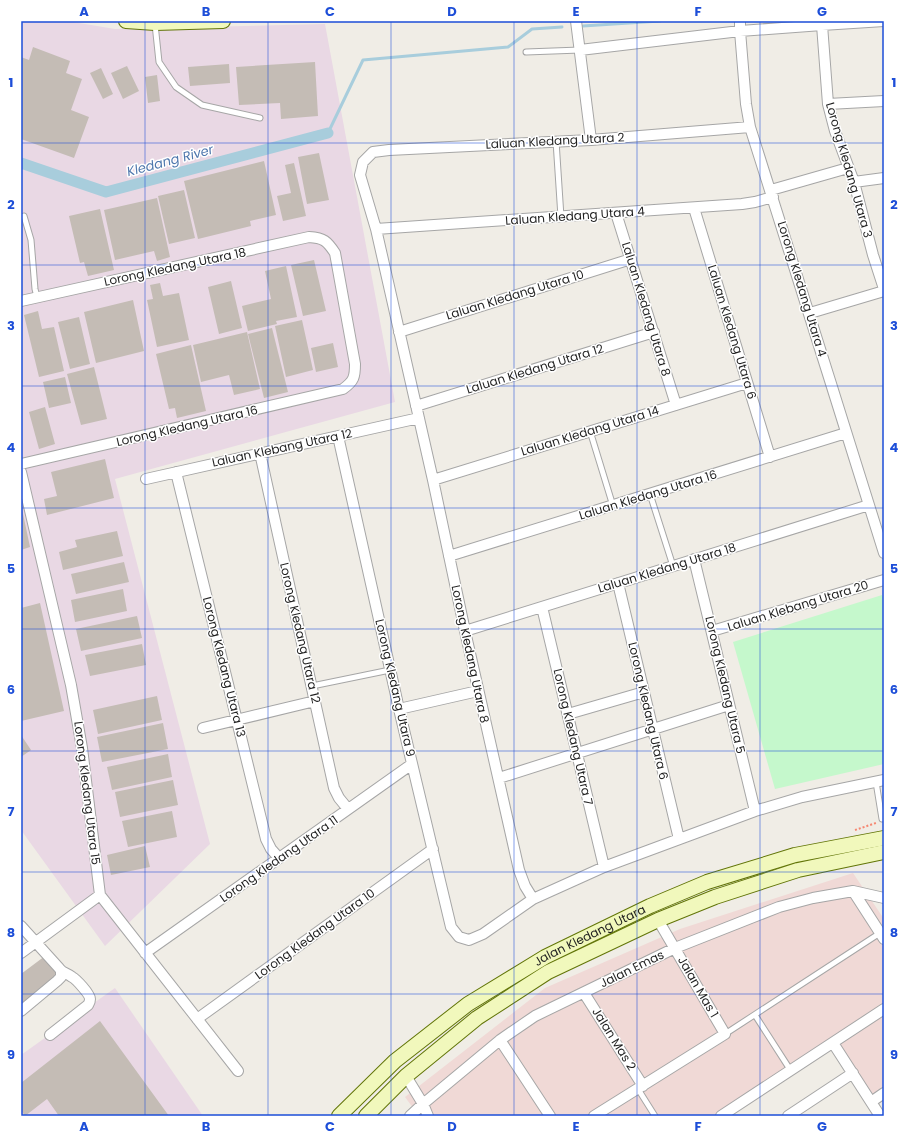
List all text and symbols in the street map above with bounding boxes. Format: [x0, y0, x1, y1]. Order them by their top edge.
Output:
text: A [79, 2, 89, 21]
text: B [202, 2, 211, 21]
text: C [325, 2, 335, 21]
text: D [447, 2, 457, 21]
text: E [572, 2, 580, 21]
text: F [694, 2, 702, 21]
text: G [817, 2, 827, 21]
text: 1 [9, 73, 13, 92]
text: 1 [892, 73, 896, 92]
street label: Lorong Kledang Utara 3 [822, 100, 877, 240]
street label: Laluan Kledang Utara 2 [485, 128, 625, 153]
water label: Kledang River [125, 140, 217, 181]
text: 2 [7, 195, 15, 214]
text: 2 [890, 195, 898, 214]
street label: Laluan Kledang Utara 4 [505, 202, 646, 229]
street label: Lorong Kledang Utara 4 [774, 219, 831, 359]
street label: Laluan Kledang Utara 8 [618, 240, 675, 378]
street label: Lorong Kledang Utara 18 [102, 243, 247, 290]
street label: Laluan Kledang Utara 6 [704, 263, 761, 401]
street label: Laluan Kledang Utara 10 [444, 265, 586, 324]
text: 3 [7, 316, 15, 335]
text: 3 [890, 316, 898, 335]
street label: Laluan Kledang Utara 12 [464, 339, 606, 398]
street label: Lorong Kledang Utara 16 [115, 401, 259, 450]
street label: Laluan Kledang Utara 14 [519, 401, 661, 460]
street label: Laluan Klebang Utara 12 [210, 424, 354, 471]
text: 4 [7, 438, 16, 457]
text: 4 [890, 438, 899, 457]
street label: Laluan Kledang Utara 16 [577, 465, 719, 524]
street label: Laluan Kledang Utara 18 [596, 538, 738, 597]
text: 5 [7, 559, 15, 578]
text: 5 [890, 559, 898, 578]
street label: Lorong Kledang Utara 12 [276, 561, 325, 705]
street label: Laluan Klebang Utara 20 [725, 576, 870, 635]
street label: Lorong Kledang Utara 8 [448, 583, 493, 725]
street label: Lorong Kledang Utara 13 [199, 595, 250, 739]
street label: Lorong Kledang Utara 5 [701, 614, 750, 755]
street label: Lorong Kledang Utara 9 [371, 617, 420, 758]
street label: Lorong Kledang Utara 6 [624, 640, 673, 781]
street label: Lorong Kledang Utara 7 [549, 667, 598, 807]
text: 6 [7, 680, 15, 699]
text: 6 [890, 680, 898, 699]
street label: Lorong Kledang Utara 15 [70, 720, 105, 866]
text: 7 [8, 802, 15, 821]
text: 7 [891, 802, 898, 821]
street label: Lorong Kledang Utara 11 [216, 811, 341, 906]
street label: Lorong Kledang Utara 10 [251, 884, 378, 983]
street label: Jalan Kledang Utara [530, 900, 648, 970]
text: 8 [7, 923, 15, 942]
text: 8 [890, 923, 898, 942]
street label: Jalan Emas [597, 946, 667, 991]
street label: Jalan Mas 1 [674, 953, 723, 1021]
street label: Jalan Mas 2 [588, 1004, 641, 1074]
text: 9 [7, 1045, 15, 1064]
text: 9 [890, 1045, 898, 1064]
text: A [79, 1117, 89, 1136]
text: B [202, 1117, 211, 1136]
text: C [325, 1117, 335, 1136]
text: D [447, 1117, 457, 1136]
text: E [572, 1117, 580, 1136]
text: F [694, 1117, 702, 1136]
text: G [817, 1117, 827, 1136]

